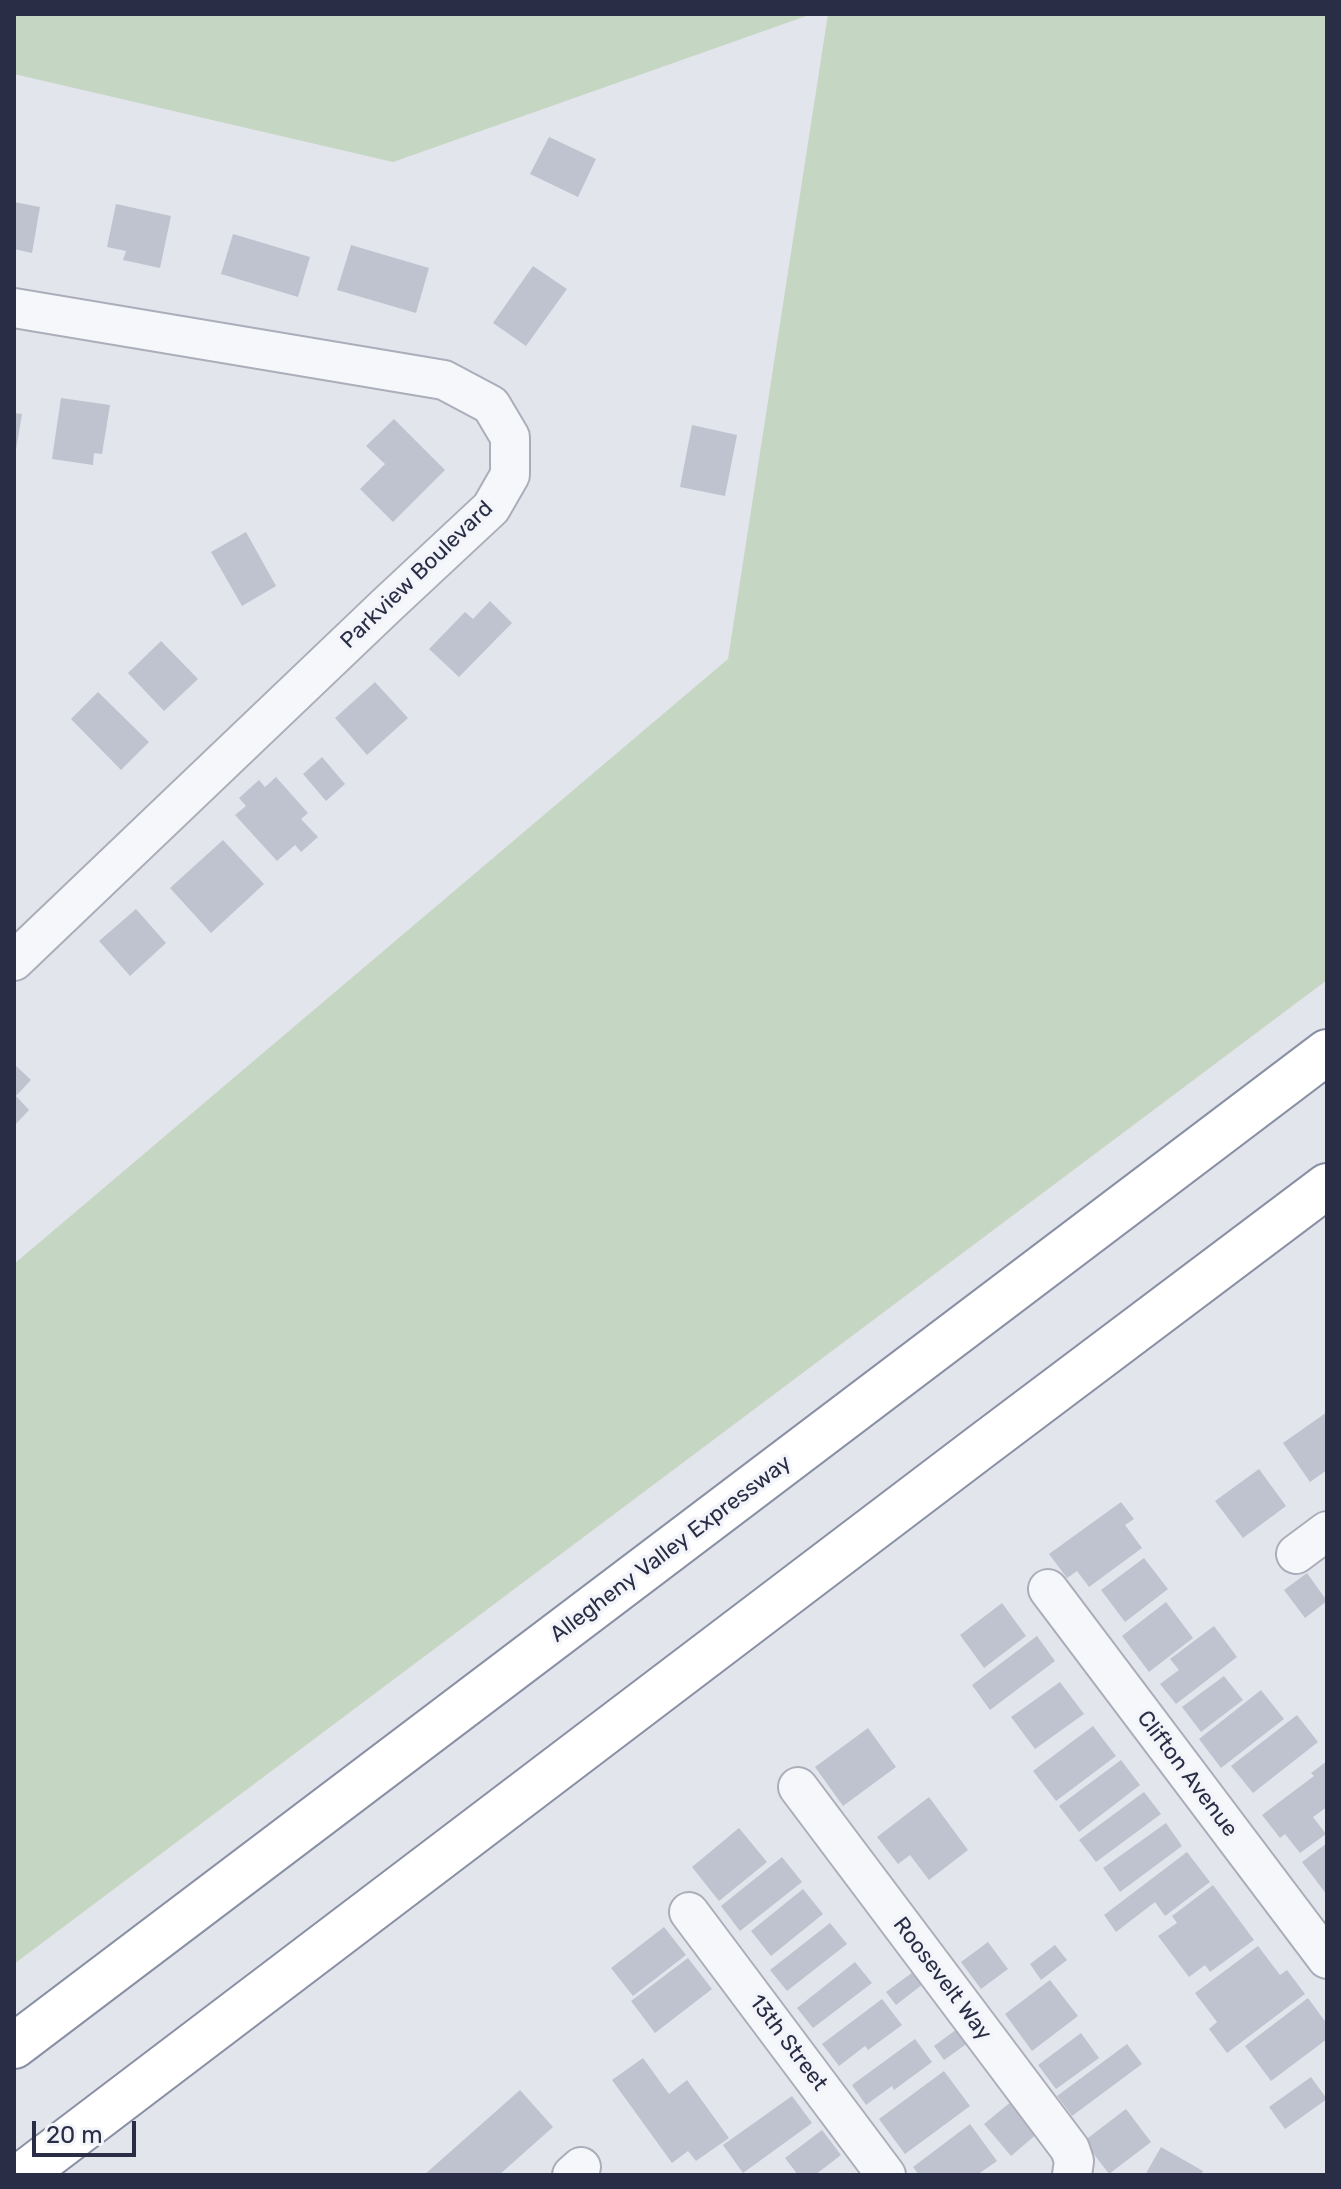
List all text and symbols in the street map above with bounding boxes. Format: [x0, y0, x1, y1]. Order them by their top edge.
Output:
street label: Parkview Boulevard [335, 496, 499, 654]
street label: Allegheny Valley Expressway [545, 1450, 797, 1648]
street label: Clifton Avenue [1131, 1706, 1243, 1842]
street label: Roosevelt Way [887, 1912, 997, 2046]
street label: 13th Street [743, 1990, 833, 2096]
scale bar [36, 2105, 140, 2155]
text: 20 m [46, 2121, 103, 2149]

